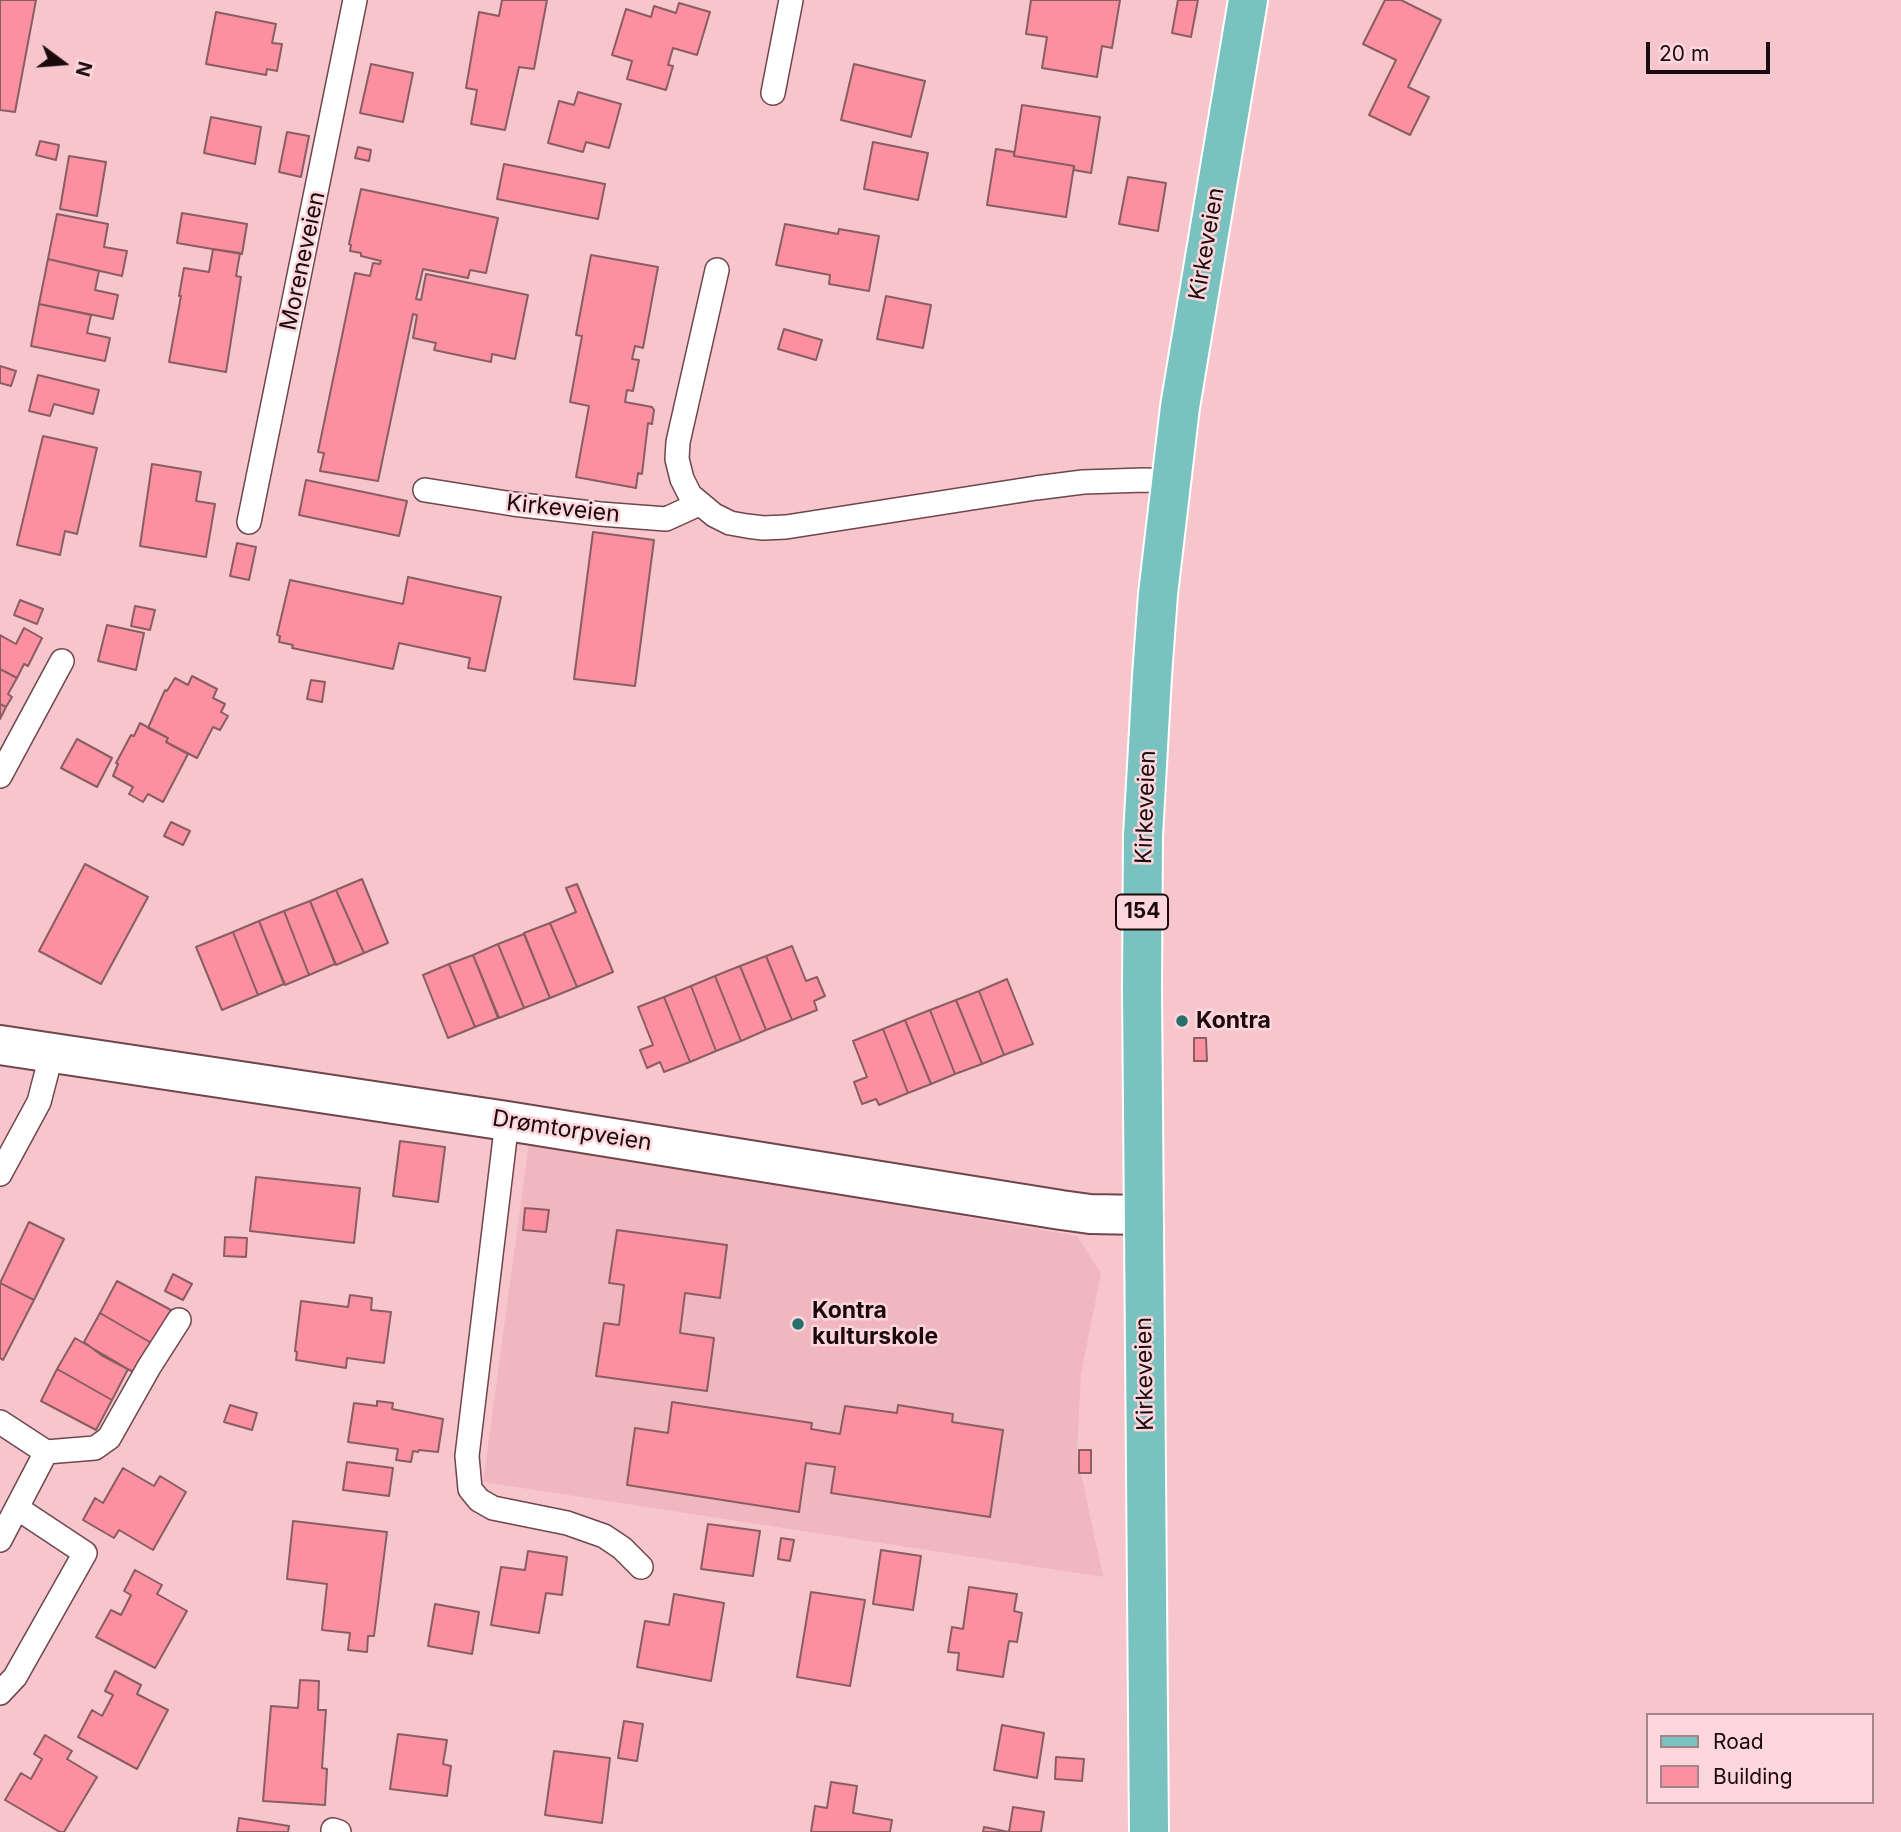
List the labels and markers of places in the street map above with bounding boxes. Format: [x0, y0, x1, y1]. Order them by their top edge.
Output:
place label: Kontra [1196, 1007, 1271, 1035]
marker: Kontra [1174, 1013, 1190, 1029]
place label: Kontra kulturskole [812, 1297, 938, 1351]
marker: Kontra kulturskole [790, 1316, 806, 1332]

